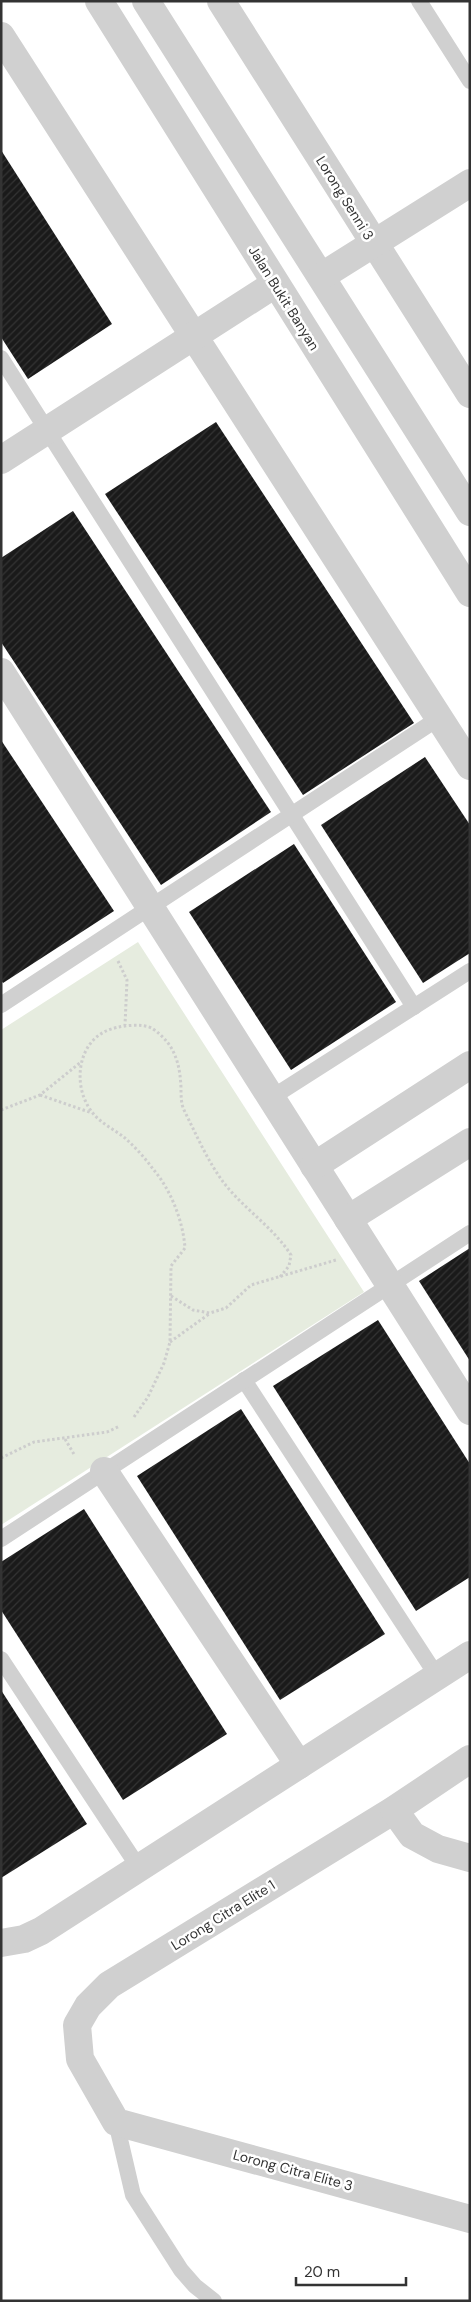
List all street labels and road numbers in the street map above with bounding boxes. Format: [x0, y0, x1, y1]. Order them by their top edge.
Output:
street label: Lorong Senni 3 [312, 153, 378, 243]
street label: Jalan Bukit Banyan [245, 242, 323, 354]
street label: Lorong Citra Elite 1 [168, 1876, 278, 1954]
street label: Lorong Citra Elite 3 [231, 2145, 355, 2195]

